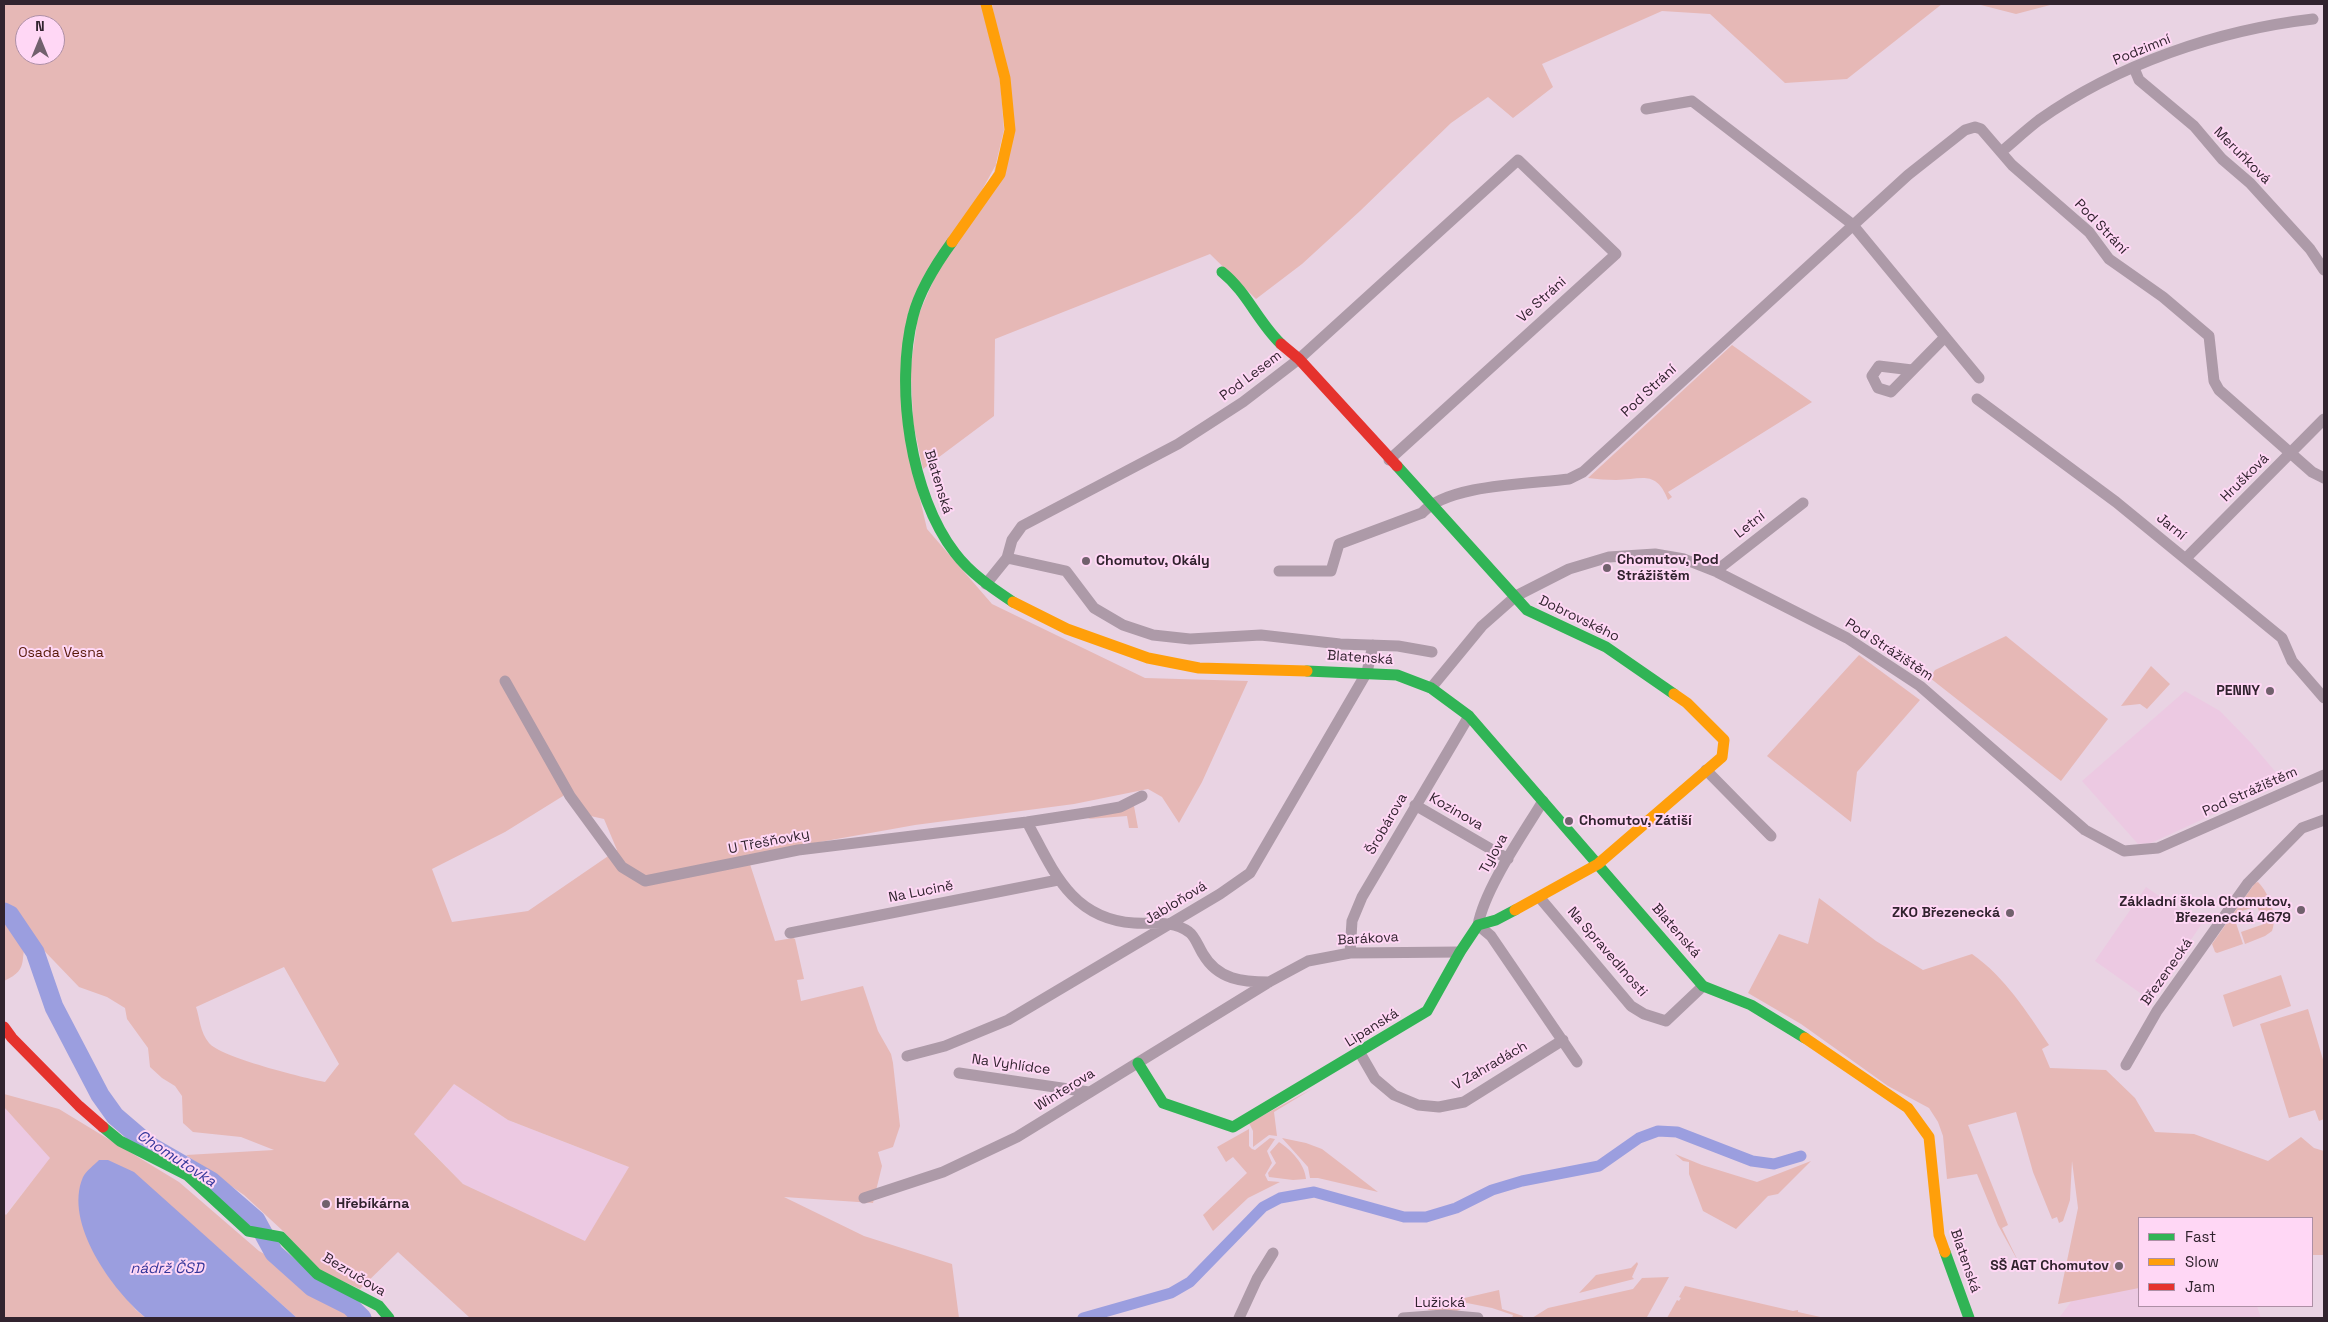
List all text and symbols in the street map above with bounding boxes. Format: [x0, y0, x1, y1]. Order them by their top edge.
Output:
north arrow [15, 15, 65, 65]
text: N [35, 17, 45, 35]
street label: Podzimní [2111, 31, 2173, 69]
street label: Meruňková [2210, 124, 2274, 188]
street label: Pod Strání [2071, 196, 2131, 258]
street label: Ve Stráni [1514, 274, 1570, 326]
street label: Pod Lesem [1217, 347, 1285, 405]
street label: Pod Strání [1618, 361, 1680, 421]
street label: Blatenská [920, 448, 956, 516]
street label: Hrušková [2217, 450, 2273, 506]
street label: Letní [1731, 508, 1769, 542]
street label: Jarní [2153, 510, 2189, 544]
place label: Chomutov, Pod Strážištěm [1617, 552, 1719, 584]
place label: Chomutov, Okály [1096, 553, 1210, 569]
marker: Chomutov, Okály [1080, 555, 1092, 567]
marker: Chomutov, Pod Strážištěm [1601, 562, 1613, 574]
street label: Dobrovského [1536, 592, 1622, 646]
street label: Pod Strážištěm [1842, 615, 1936, 685]
park label: Osada Vesna [18, 645, 104, 661]
street label: Blatenská [1326, 647, 1394, 669]
place label: PENNY [2216, 683, 2260, 699]
marker: PENNY [2264, 685, 2276, 697]
street label: Pod Strážištěm [2200, 764, 2300, 820]
street label: Šrobárova [1363, 790, 1411, 858]
street label: Kozinova [1426, 790, 1486, 834]
place label: Chomutov, Zátiší [1579, 813, 1692, 829]
marker: Chomutov, Zátiší [1563, 815, 1575, 827]
street label: U Třešňovky [727, 826, 811, 858]
street label: Tylova [1476, 831, 1512, 877]
street label: Na Lucině [887, 877, 955, 907]
street label: Jabloňová [1142, 878, 1210, 928]
place label: Základní škola Chomutov, Březenecká 4679 [2119, 894, 2291, 926]
street label: Blatenská [1648, 901, 1704, 961]
street label: Na Spravedlnosti [1563, 904, 1651, 1000]
marker: Základní škola Chomutov, Březenecká 4679 [2295, 904, 2307, 916]
place label: ZKO Březenecká [1892, 905, 2000, 921]
marker: ZKO Březenecká [2004, 907, 2016, 919]
street label: Barákova [1337, 929, 1399, 949]
street label: Březenecká [2138, 935, 2196, 1009]
street label: Lipanská [1342, 1005, 1402, 1051]
street label: V Zahradách [1450, 1038, 1530, 1094]
street label: Na Vyhlídce [971, 1051, 1051, 1079]
street label: Winterova [1032, 1065, 1098, 1115]
water label: Chomutovka [133, 1127, 219, 1191]
place label: Hřebíkárna [336, 1196, 409, 1212]
marker: Hřebíkárna [320, 1198, 332, 1210]
legend [2138, 1217, 2313, 1307]
street label: Blatenská [1946, 1227, 1984, 1295]
text: Fast [2185, 1227, 2216, 1246]
street label: Bezručova [319, 1250, 389, 1300]
text: Slow [2185, 1252, 2219, 1271]
place label: SŠ AGT Chomutov [1990, 1258, 2109, 1274]
water label: nádrž ČSD [130, 1260, 204, 1278]
marker: SŠ AGT Chomutov [2113, 1260, 2125, 1272]
text: Jam [2185, 1277, 2215, 1296]
street label: Lužická [1415, 1295, 1465, 1311]

